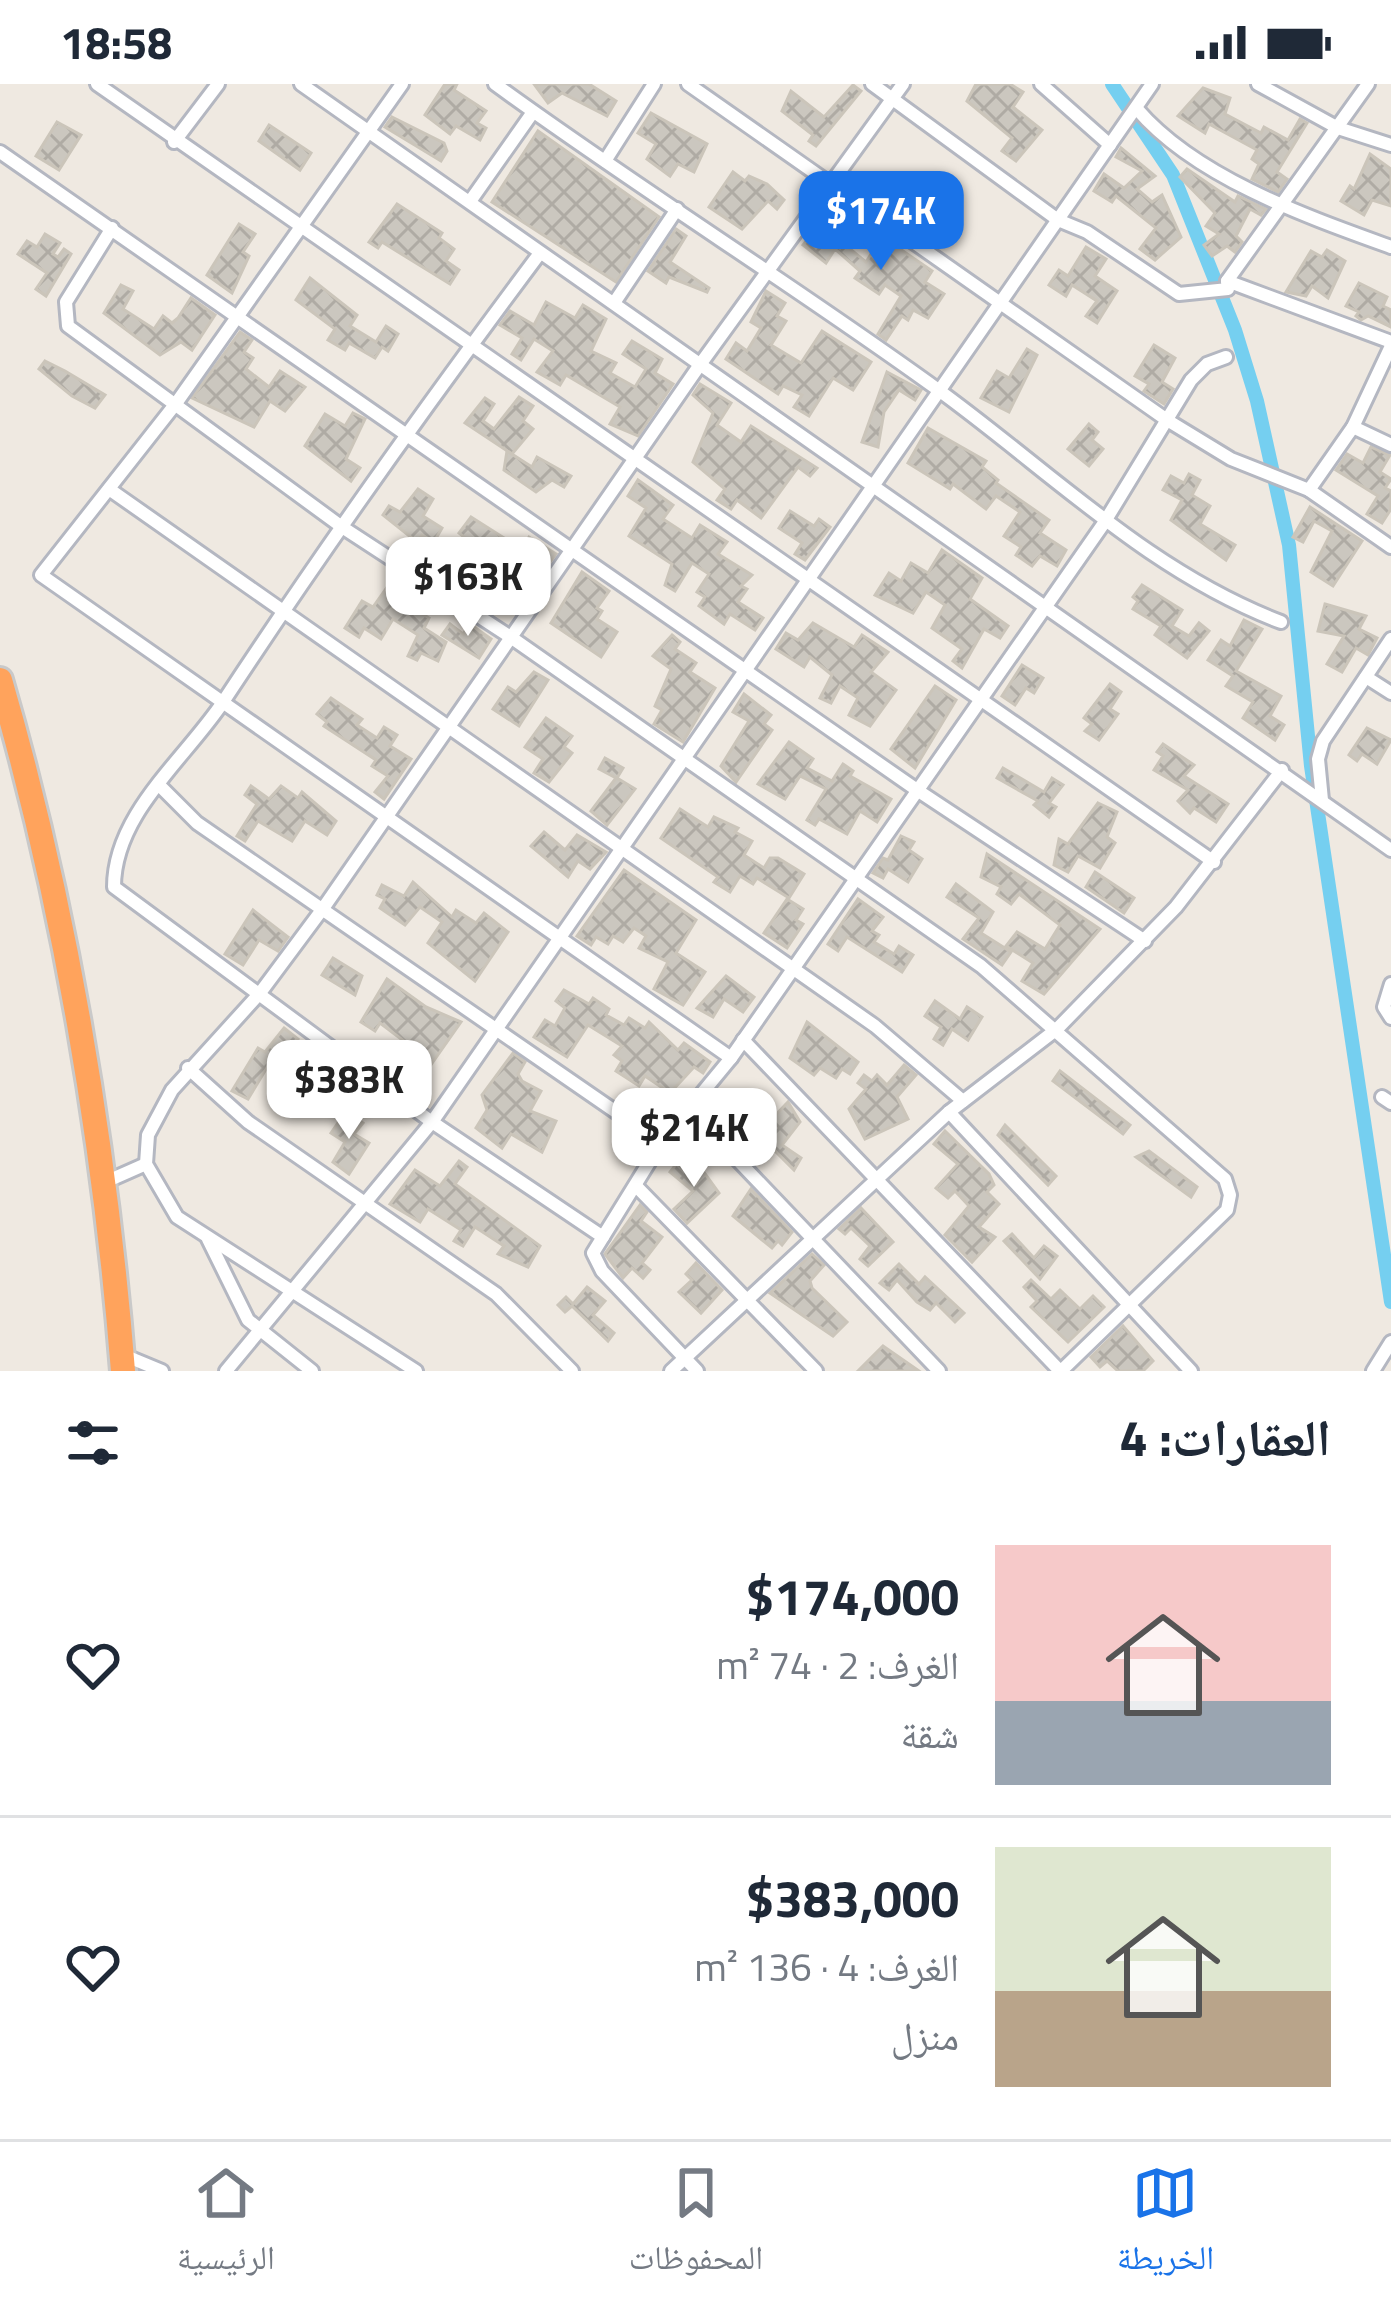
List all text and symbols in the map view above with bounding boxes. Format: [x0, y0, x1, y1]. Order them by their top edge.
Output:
text: 18:58 [60, 8, 172, 76]
pin: $174K [797, 171, 965, 273]
text: $174K [826, 180, 936, 239]
pin: $163K [384, 537, 552, 639]
text: $163K [413, 546, 523, 605]
pin: $383K [265, 1040, 433, 1142]
text: $383K [294, 1049, 404, 1108]
pin: $214K [610, 1088, 778, 1190]
text: $214K [639, 1097, 749, 1156]
text: العقارات: 4 [1119, 1398, 1331, 1476]
icon: filters [60, 1410, 126, 1476]
text: $174,000 [746, 1557, 959, 1635]
icon: home [1091, 1593, 1235, 1737]
icon: heart [60, 1632, 126, 1698]
text: الغرف: 2 · 74 m² [716, 1635, 959, 1694]
text: شقة [901, 1704, 959, 1763]
text: $383,000 [746, 1859, 959, 1937]
icon: home [1091, 1895, 1235, 2039]
icon: heart [60, 1934, 126, 2000]
text: الغرف: 4 · 136 m² [694, 1937, 959, 1996]
text: منزل [891, 2006, 959, 2065]
tab: الرئيسية [177, 2160, 275, 2290]
tab: المحفوظات [629, 2160, 763, 2290]
tab: الخريطة [1117, 2160, 1214, 2290]

